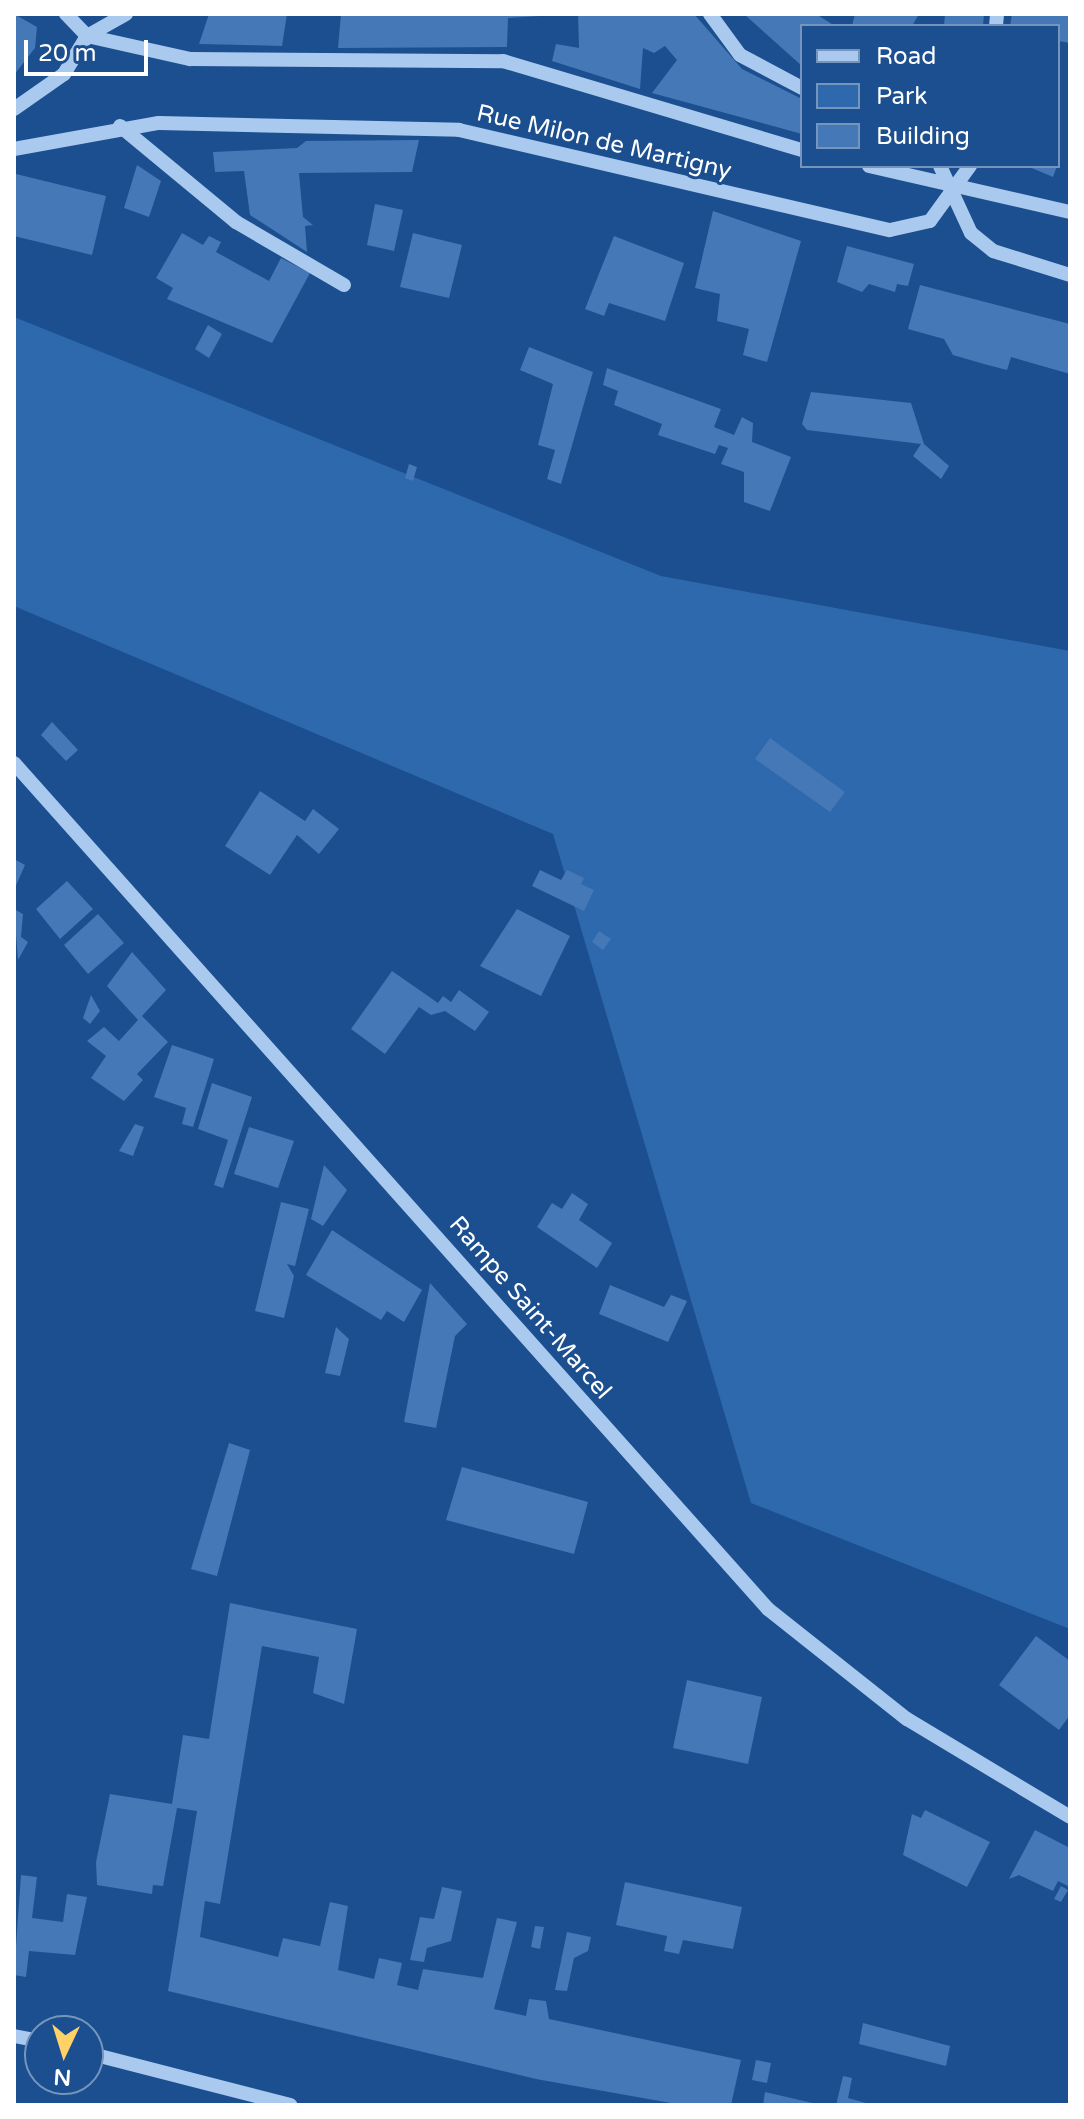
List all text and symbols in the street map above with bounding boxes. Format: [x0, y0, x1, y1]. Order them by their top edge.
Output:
scale bar [28, 24, 152, 74]
legend [800, 24, 1060, 168]
text: 20 m [38, 39, 96, 68]
text: Road [876, 42, 936, 71]
text: Park [876, 82, 927, 111]
street label: Rue Milon de Martigny [474, 99, 734, 185]
text: Building [876, 122, 970, 151]
street label: Rampe Saint-Marcel [443, 1211, 617, 1405]
north arrow [24, 2015, 104, 2095]
text: N [53, 2063, 72, 2091]

